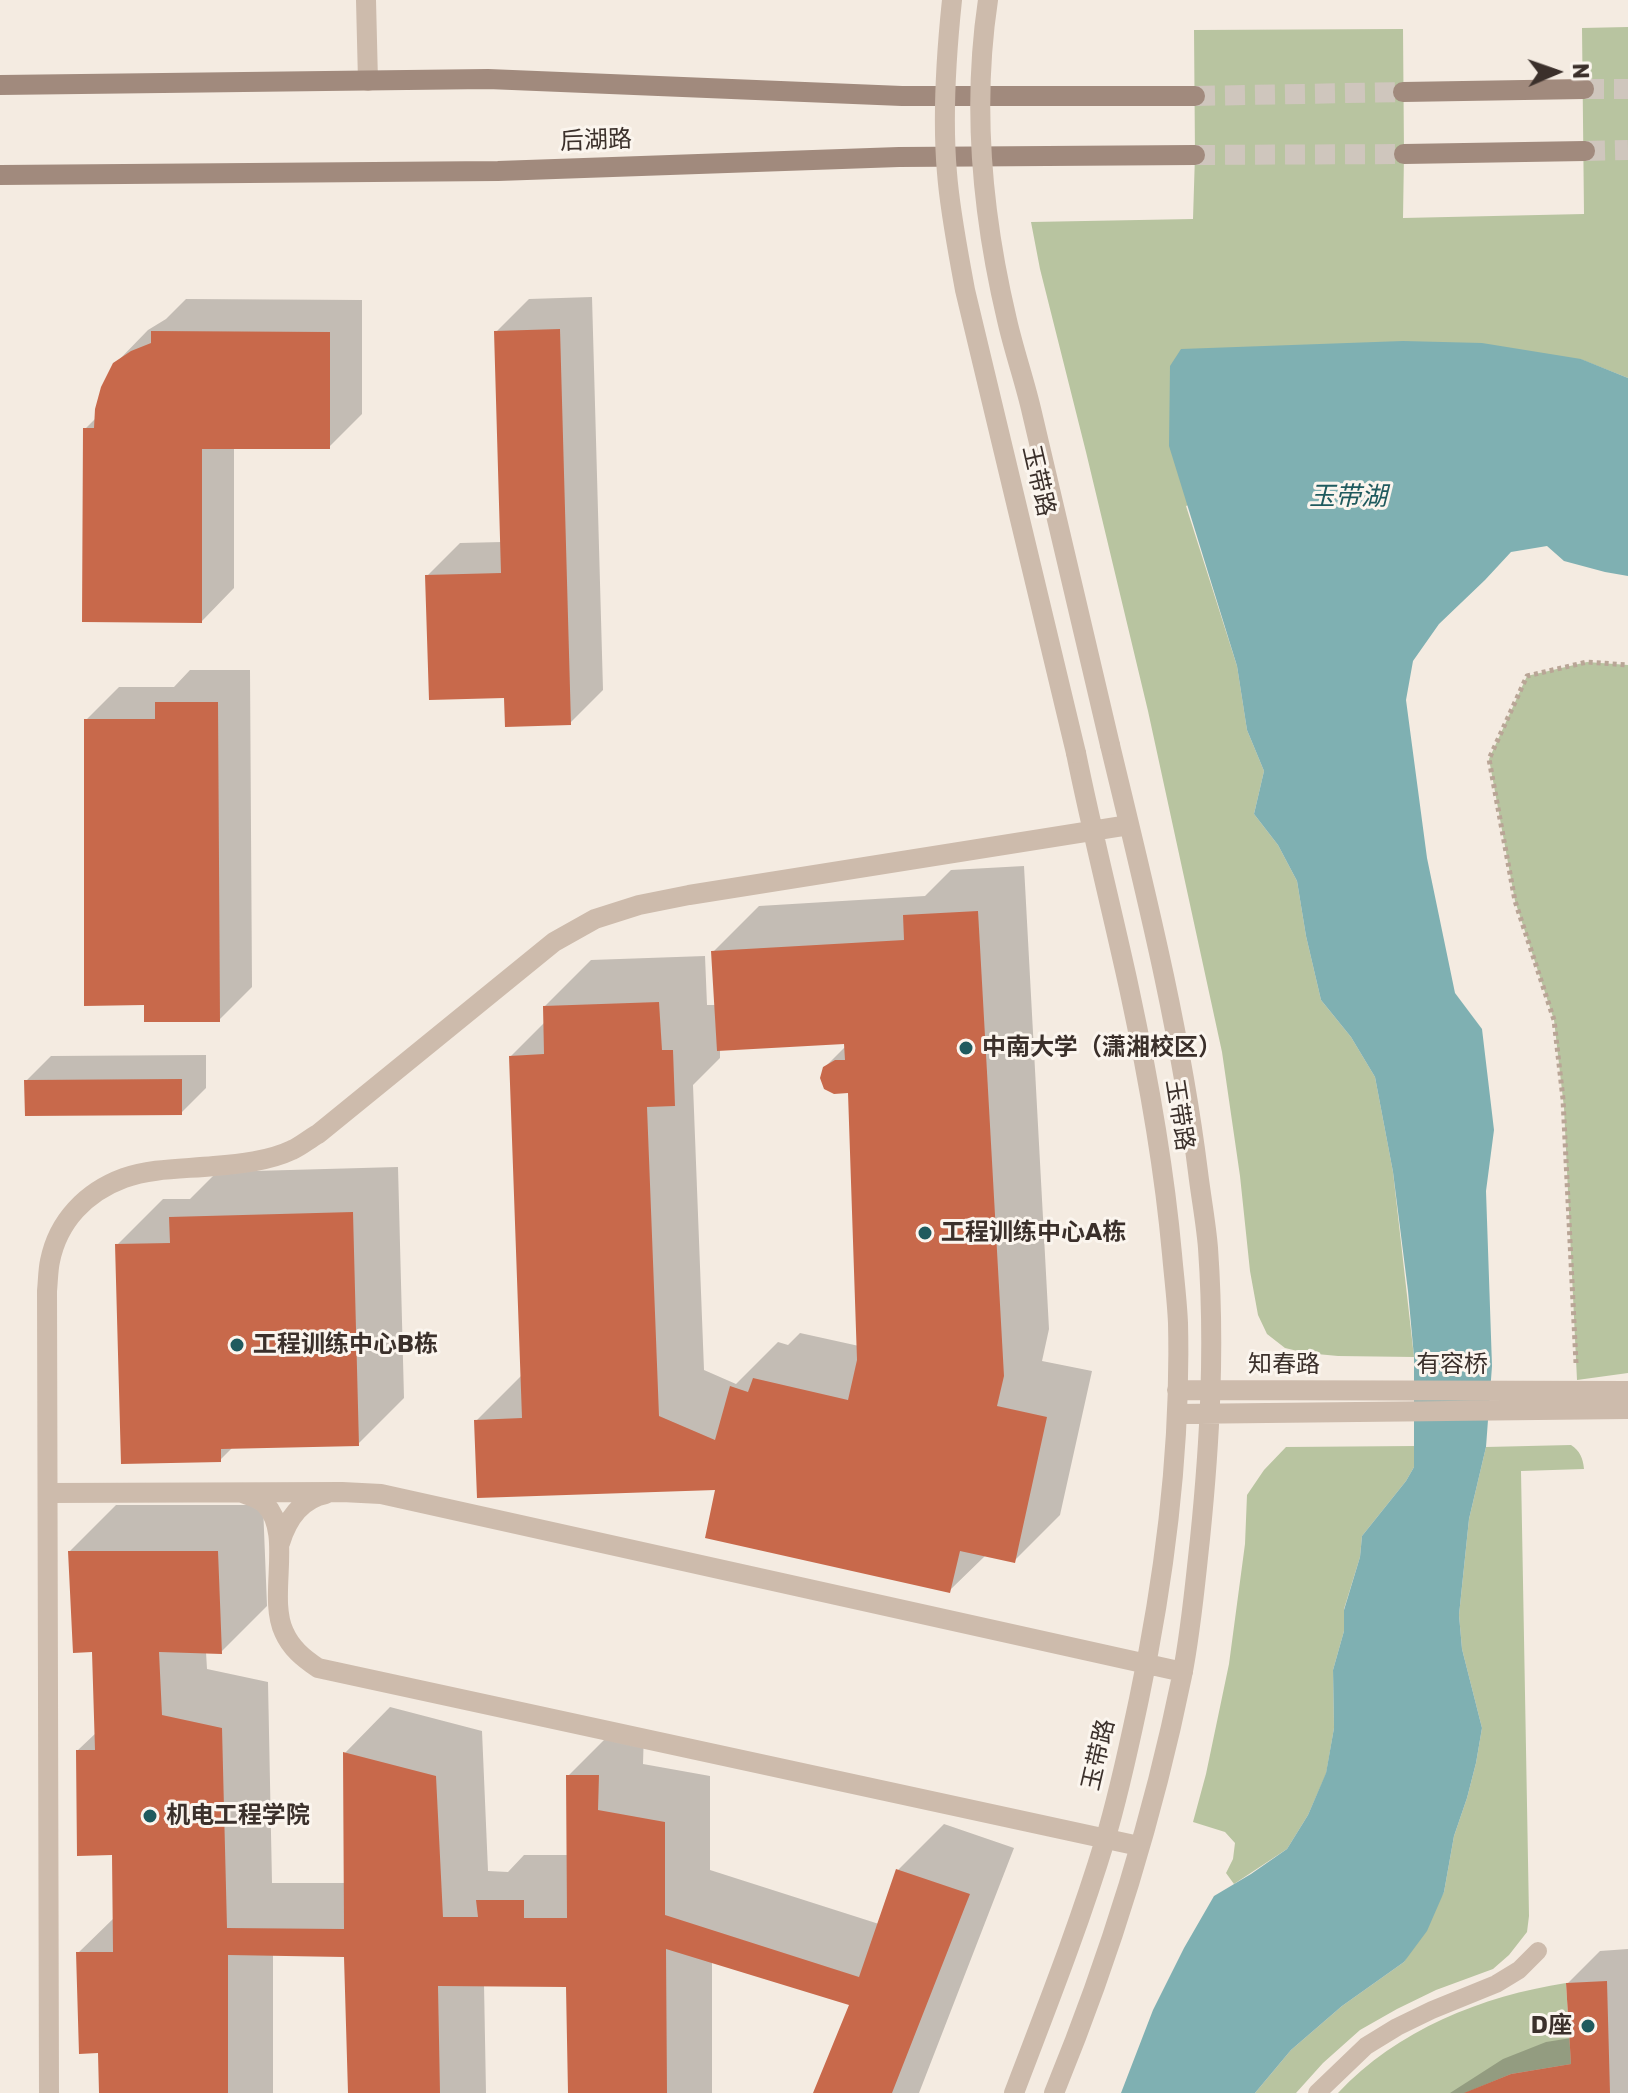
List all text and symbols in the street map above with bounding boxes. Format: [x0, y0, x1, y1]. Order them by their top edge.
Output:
north arrow [1516, 32, 1596, 112]
text: N [1567, 63, 1594, 80]
street label: 后湖路 [560, 125, 632, 157]
street label: 玉带路 [1016, 443, 1060, 519]
water label: 玉带湖 [1309, 481, 1387, 513]
place label: 中南大学（潇湘校区） [982, 1034, 1222, 1062]
marker: 中南大学（潇湘校区） [957, 1039, 975, 1057]
street label: 玉带路 [1159, 1077, 1199, 1153]
place label: 工程训练中心A栋 [941, 1219, 1126, 1247]
marker: 工程训练中心A栋 [916, 1224, 934, 1242]
place label: 工程训练中心B栋 [253, 1331, 438, 1359]
marker: 工程训练中心B栋 [228, 1336, 246, 1354]
street label: 知春路 [1248, 1351, 1320, 1379]
street label: 有容桥 [1416, 1351, 1488, 1379]
street label: 玉带路 [1077, 1717, 1121, 1793]
place label: 机电工程学院 [166, 1802, 310, 1830]
marker: 机电工程学院 [141, 1807, 159, 1825]
place label: D座 [1531, 2012, 1572, 2040]
marker: D座 [1579, 2017, 1597, 2035]

